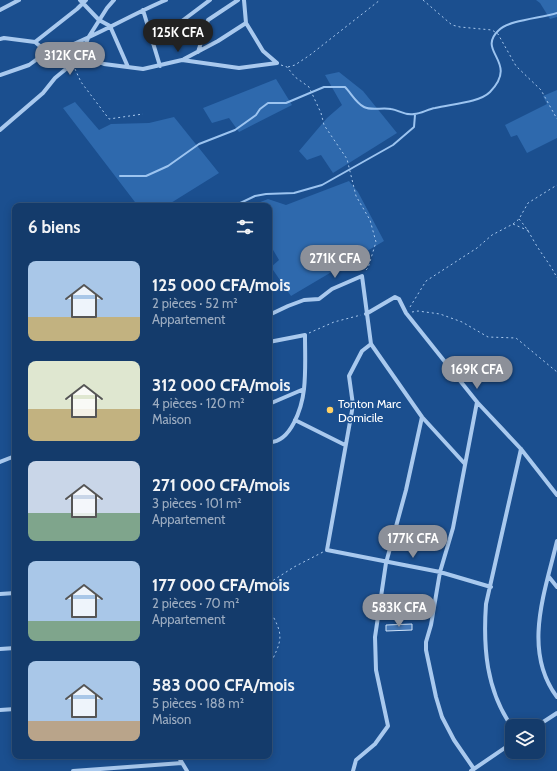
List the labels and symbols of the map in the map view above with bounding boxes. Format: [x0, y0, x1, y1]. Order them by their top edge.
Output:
pin: 125K CFA [137, 19, 219, 53]
pin: 312K CFA [29, 42, 111, 76]
pin: 271K CFA [294, 245, 376, 279]
pin: 169K CFA [436, 356, 518, 390]
place label: Tonton Marc Domicile [338, 396, 402, 425]
marker: Tonton Marc Domicile [325, 405, 335, 415]
pin: 177K CFA [372, 525, 454, 559]
pin: 583K CFA [358, 594, 440, 628]

